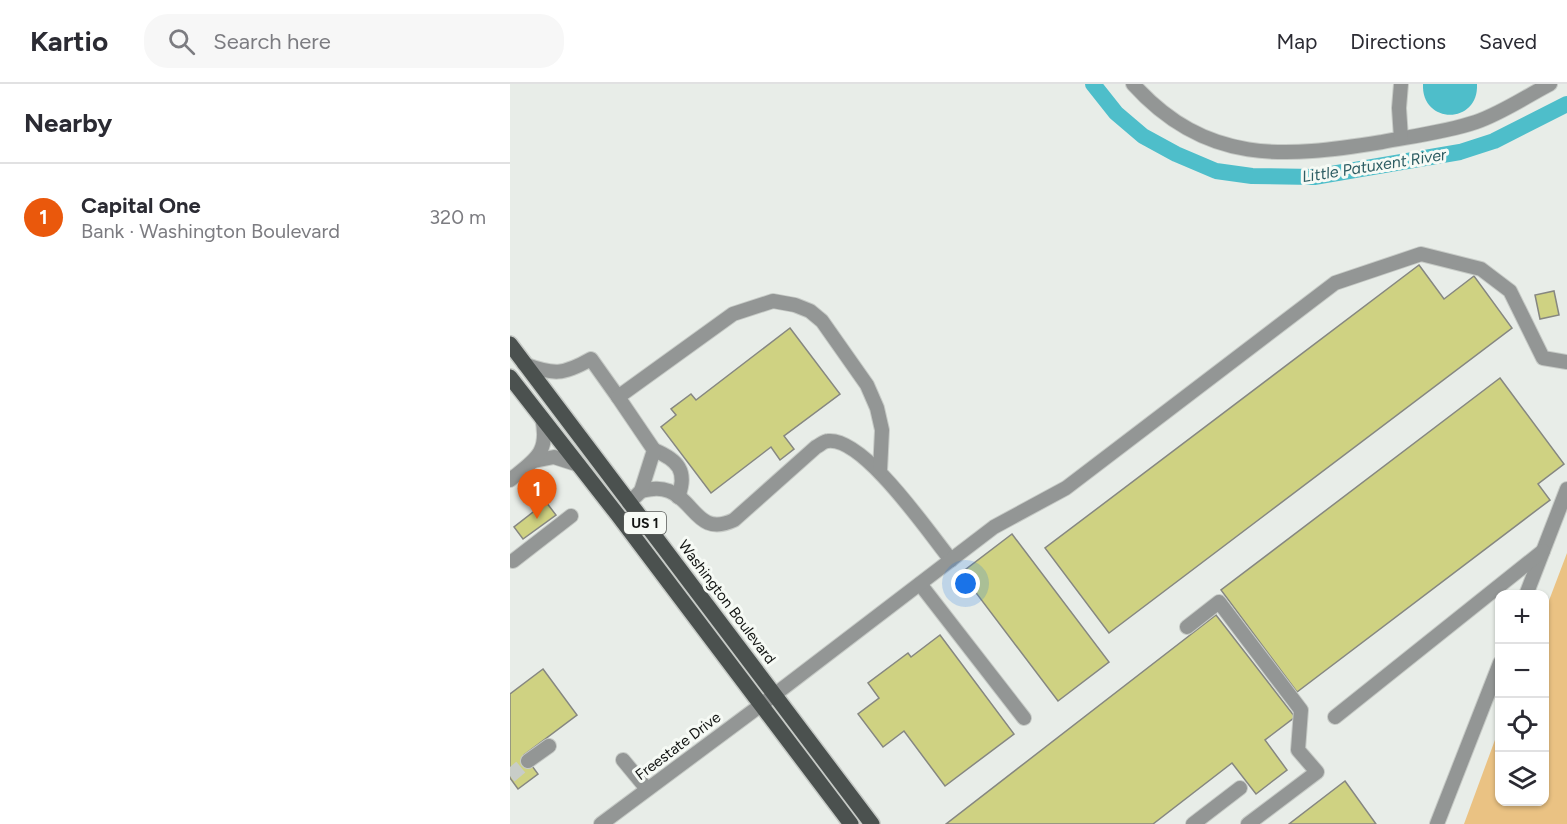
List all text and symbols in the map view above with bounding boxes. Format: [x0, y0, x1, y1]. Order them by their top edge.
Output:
search box [144, 14, 564, 68]
text: Kartio [30, 24, 108, 58]
icon: search [165, 25, 198, 58]
text: Search here [213, 28, 331, 55]
text: Map [1276, 29, 1317, 54]
text: Directions [1350, 29, 1446, 54]
text: Saved [1479, 29, 1537, 54]
text: Nearby [24, 107, 112, 139]
water label: Little Patuxent River [1301, 145, 1448, 186]
text: Capital One [81, 192, 201, 219]
text: 1 [39, 205, 48, 229]
text: 320 m [429, 205, 486, 229]
text: Bank · Washington Boulevard [81, 219, 340, 243]
pin: 1 [518, 470, 556, 519]
road number: US 1 [624, 512, 666, 534]
street label: Washington Boulevard [675, 536, 779, 668]
your location [951, 569, 980, 598]
map controls [1495, 590, 1549, 806]
button: + [1495, 590, 1549, 644]
button: − [1495, 644, 1549, 698]
button: locate [1495, 698, 1549, 752]
street label: Freestate Drive [632, 708, 724, 784]
button: layers [1495, 752, 1549, 806]

